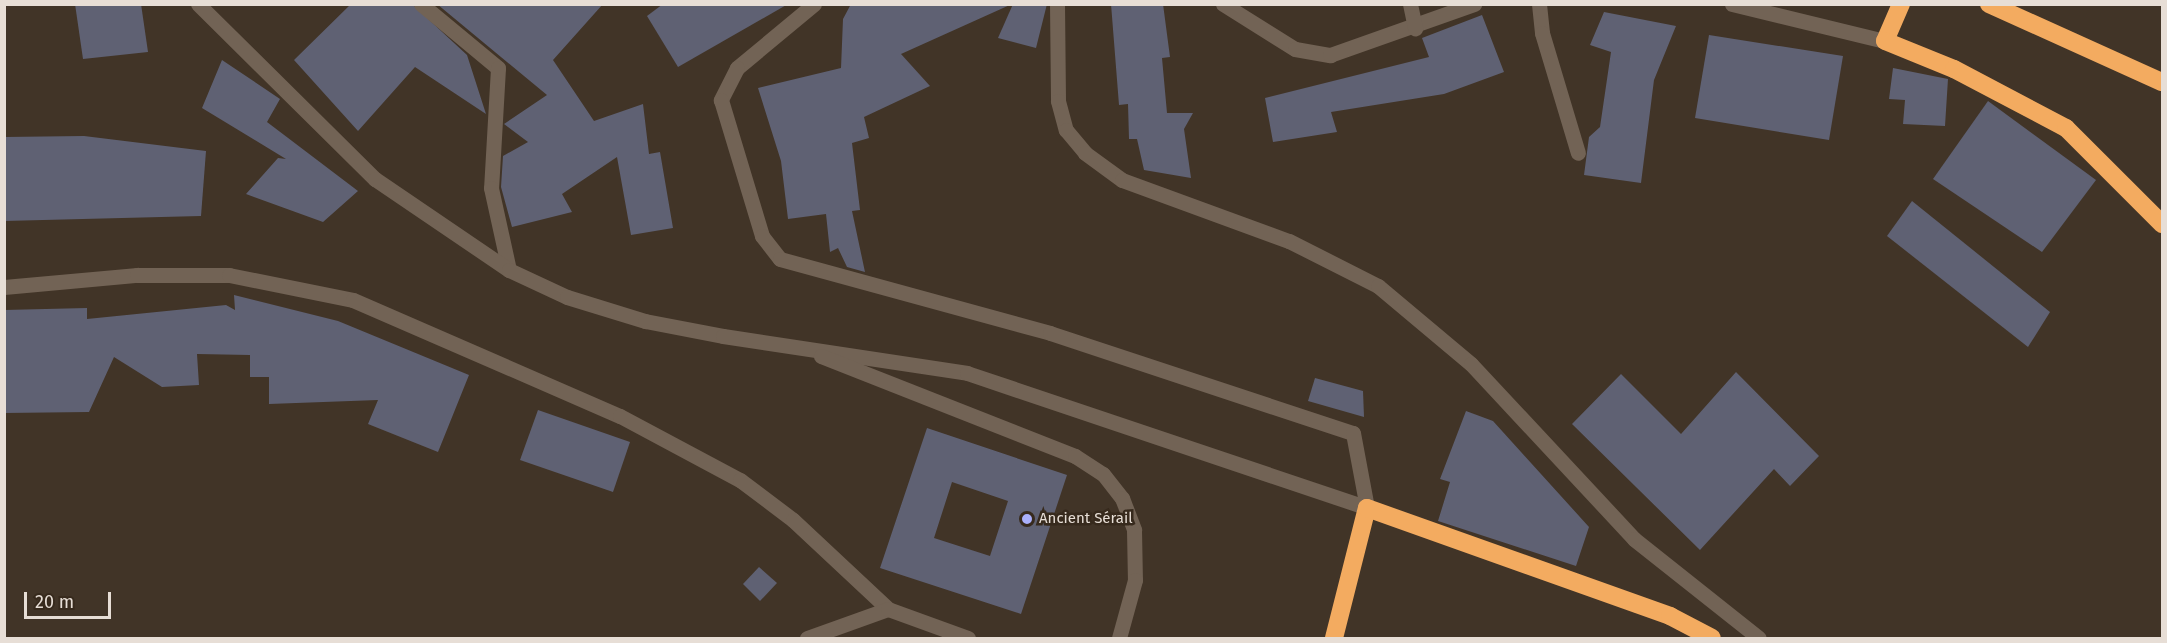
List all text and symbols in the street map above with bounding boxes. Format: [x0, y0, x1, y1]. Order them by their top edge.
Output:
place label: Ancient Sérail [1039, 510, 1133, 528]
marker: Ancient Sérail [1020, 512, 1034, 526]
scale bar [27, 580, 114, 618]
text: 20 m [35, 591, 74, 613]

